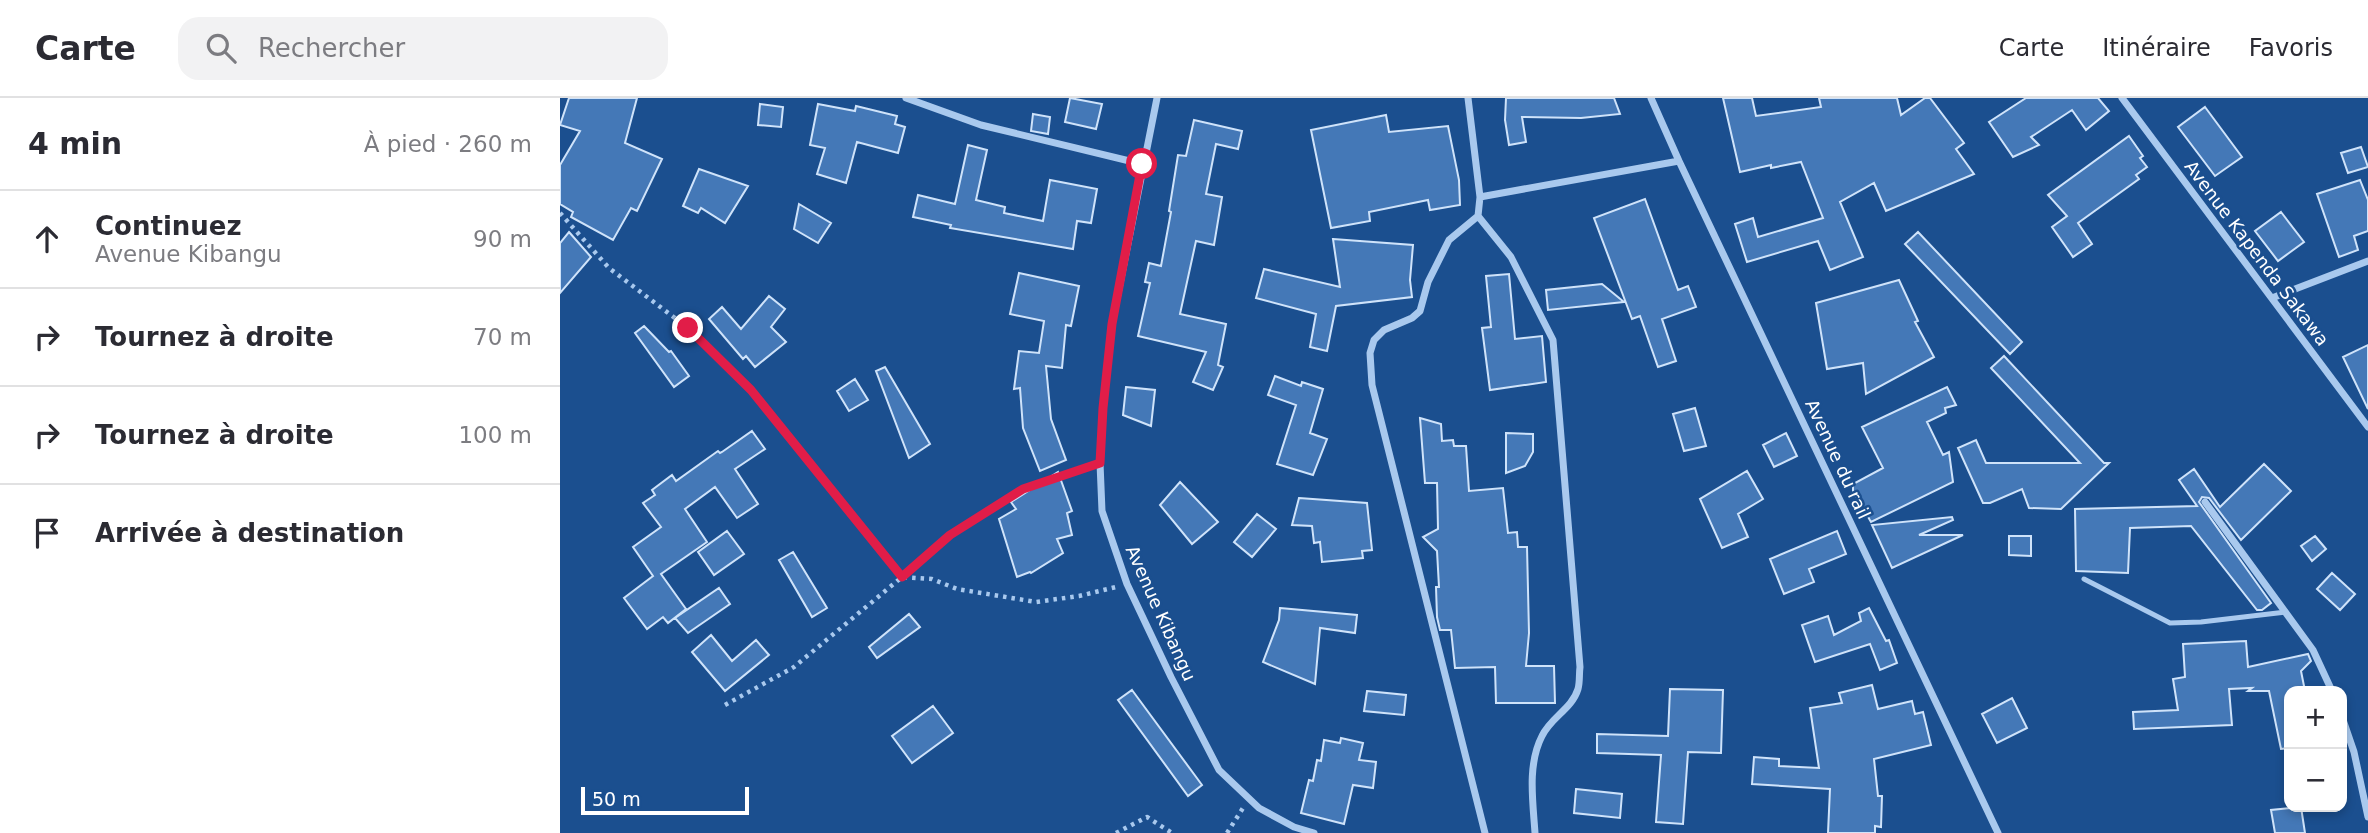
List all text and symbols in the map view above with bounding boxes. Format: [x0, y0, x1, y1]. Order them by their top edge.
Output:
search box [178, 17, 668, 80]
text: Carte [35, 29, 136, 68]
icon: search [202, 29, 240, 67]
text: Rechercher [258, 33, 405, 63]
text: Carte [1999, 34, 2064, 62]
text: Itinéraire [2102, 34, 2211, 62]
text: Favoris [2249, 34, 2333, 62]
text: 4 min [28, 126, 122, 161]
text: À pied · 260 m [364, 131, 532, 157]
route start [1126, 148, 1157, 179]
street label: Avenue Kapenda Sakawa [2180, 156, 2334, 350]
text: Continuez [95, 211, 242, 241]
icon: ahead [28, 220, 66, 258]
text: 90 m [473, 226, 532, 252]
text: Avenue Kibangu [95, 241, 282, 267]
route end [672, 312, 703, 343]
icon: right [28, 318, 66, 356]
text: Tournez à droite [95, 322, 334, 352]
text: 70 m [473, 324, 532, 350]
street label: Avenue du rail [1801, 396, 1875, 522]
icon: right [28, 416, 66, 454]
text: Tournez à droite [95, 420, 334, 450]
text: 100 m [458, 422, 532, 448]
icon: arrive [28, 514, 66, 552]
text: Arrivée à destination [95, 518, 404, 548]
street label: Avenue Kibangu [1122, 542, 1200, 684]
map controls [2284, 686, 2347, 812]
button: + [2284, 686, 2347, 749]
button: − [2284, 749, 2347, 812]
scale bar [581, 784, 749, 816]
text: 50 m [592, 788, 641, 810]

